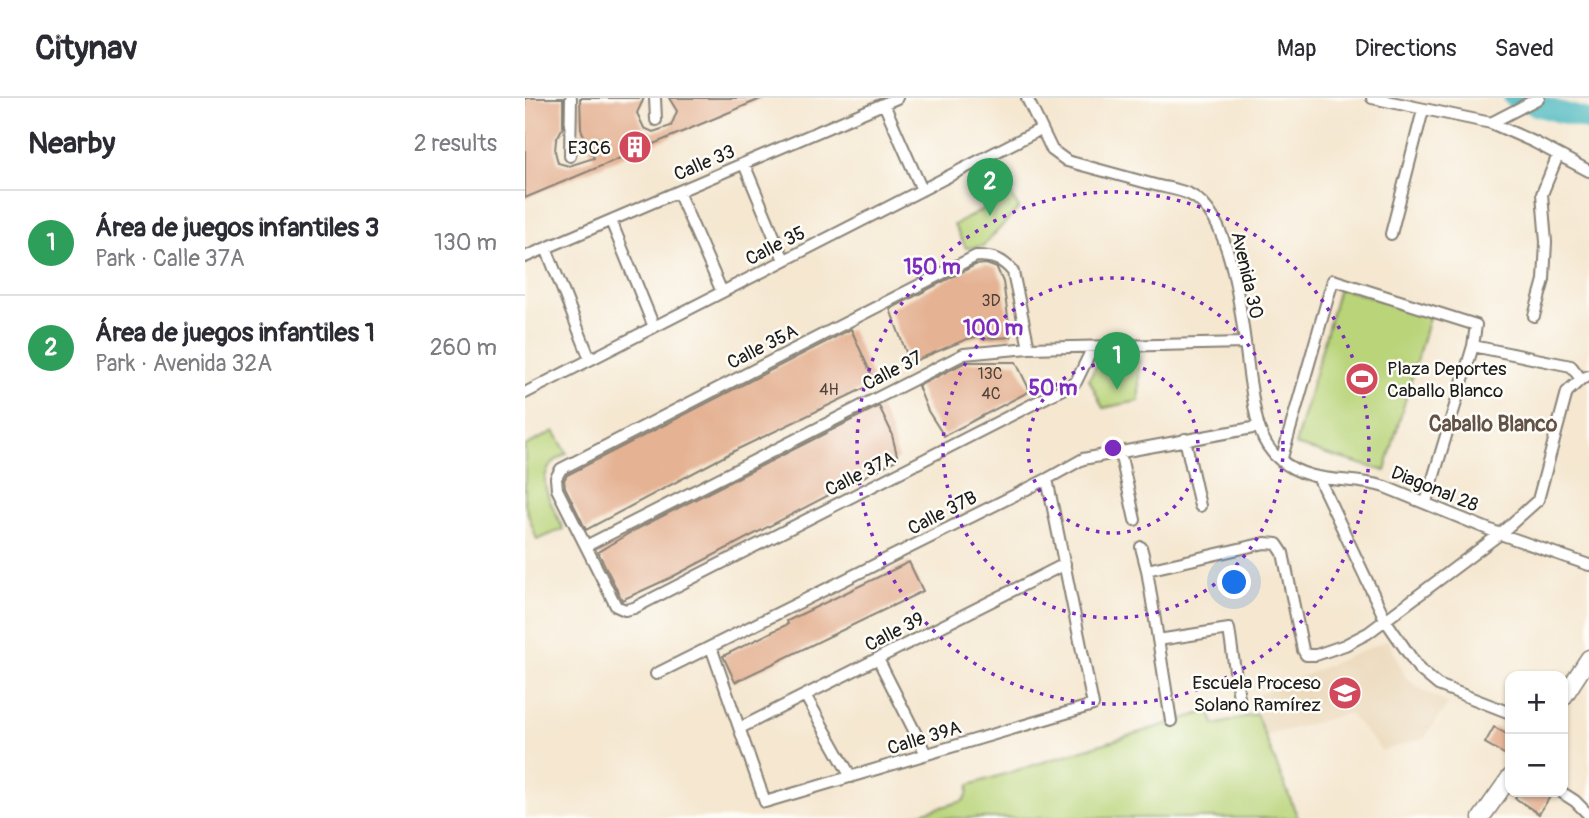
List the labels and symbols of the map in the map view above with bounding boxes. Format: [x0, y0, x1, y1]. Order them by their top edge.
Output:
building icon: E3C6 [616, 128, 654, 166]
place label: E3C6 [568, 136, 611, 160]
street label: Calle 33 [670, 139, 739, 187]
pin: 2 [967, 158, 1013, 216]
street label: Calle 35 [741, 221, 809, 271]
street label: Avenida 30 [1225, 229, 1269, 321]
text: 150 m [903, 254, 961, 281]
house number: 3D [982, 291, 1000, 311]
text: 100 m [963, 315, 1023, 342]
street label: Calle 35A [723, 319, 802, 375]
pin: 1 [1094, 332, 1140, 390]
street label: Calle 37 [859, 346, 926, 396]
place label: Plaza Deportes Caballo Blanco [1387, 357, 1507, 403]
sports icon: Plaza Deportes Caballo Blanco [1343, 360, 1381, 398]
house number: 13C [977, 364, 1003, 384]
text: 50 m [1029, 375, 1078, 402]
house number: 4H [819, 380, 839, 400]
house number: 4C [981, 384, 1001, 404]
district label: Caballo Blanco [1429, 411, 1558, 438]
centre of rings [1101, 436, 1125, 460]
street label: Calle 37A [821, 446, 900, 502]
street label: Diagonal 28 [1387, 461, 1482, 517]
street label: Calle 37B [904, 485, 981, 540]
your location [1217, 565, 1251, 599]
street label: Calle 39 [861, 607, 928, 657]
place label: Escuela Proceso Solano Ramírez [1192, 671, 1321, 717]
school or university icon: Escuela Proceso Solano Ramírez [1326, 674, 1364, 712]
street label: Calle 39A [885, 715, 964, 761]

